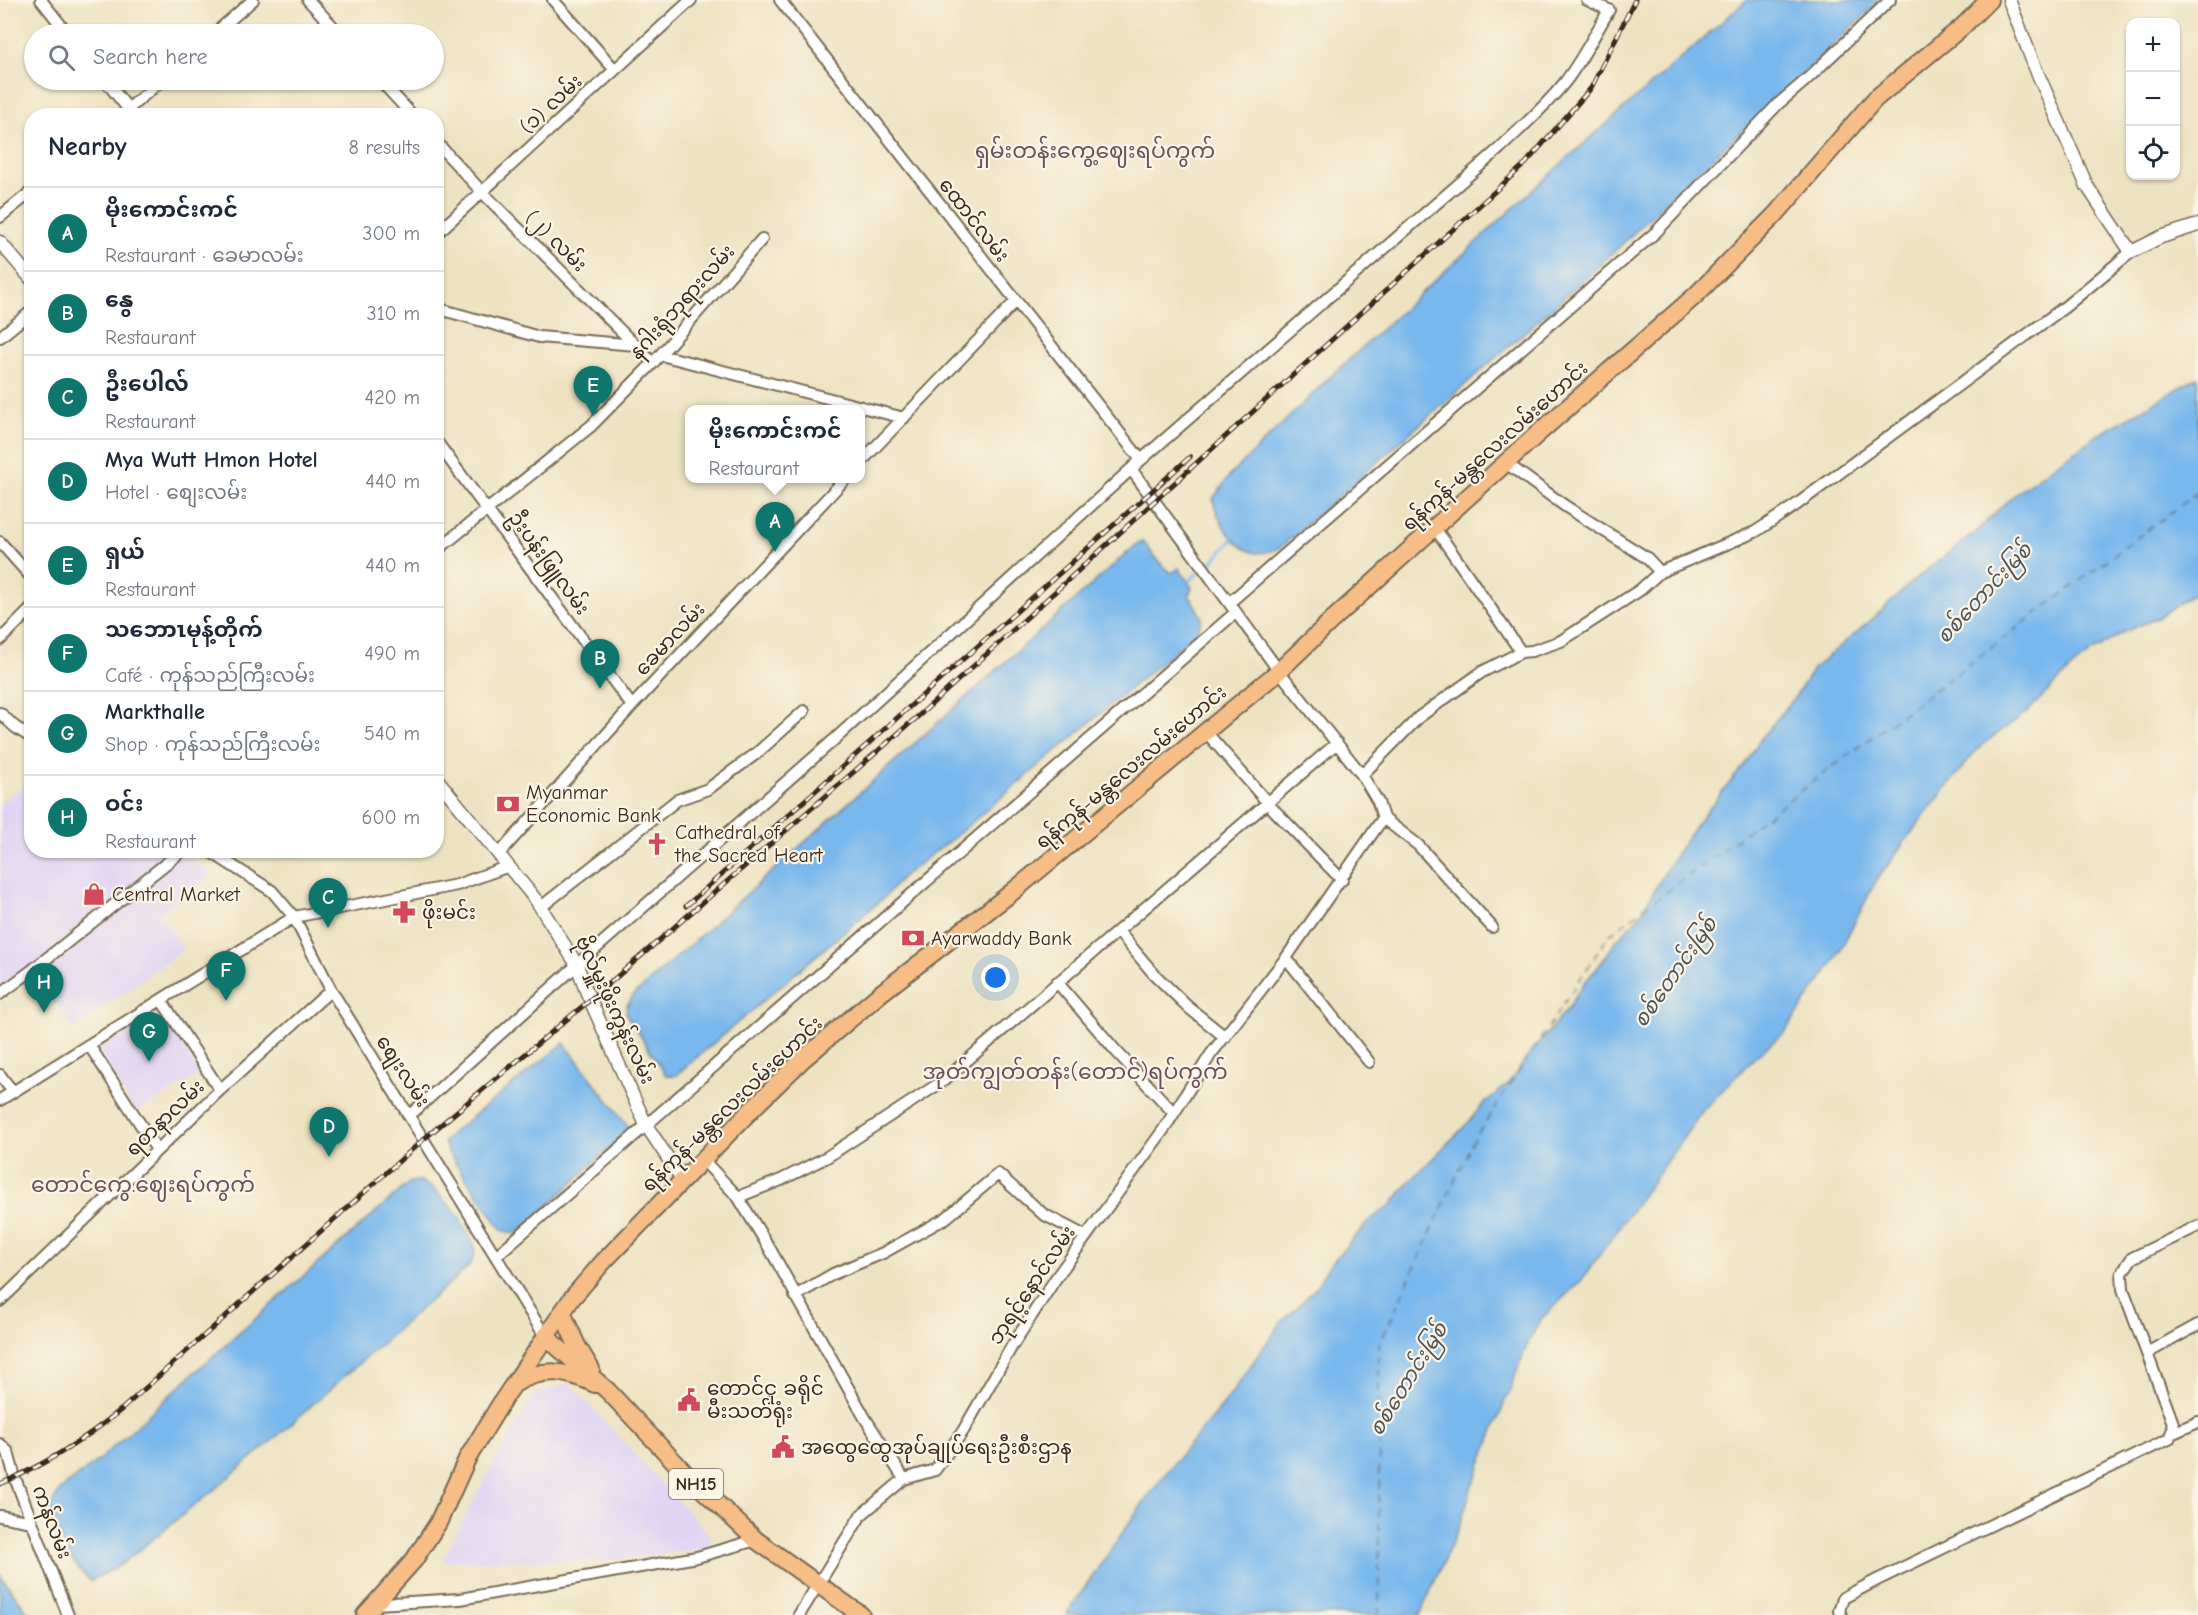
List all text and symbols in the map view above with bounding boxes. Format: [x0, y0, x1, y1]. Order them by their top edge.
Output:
map controls [2126, 18, 2180, 180]
button: + [2126, 18, 2180, 72]
search box [24, 24, 444, 90]
icon: search [45, 41, 78, 74]
text: Search here [93, 44, 208, 70]
street label: (၁) လမ်း [513, 67, 587, 138]
button: − [2126, 72, 2180, 126]
button: locate [2126, 126, 2180, 180]
text: Nearby [48, 132, 127, 162]
district label: ရှမ်းတန်းကွေ့ဈေးရပ်ကွက် [975, 135, 1215, 168]
text: 8 results [348, 136, 420, 159]
street label: ထောင်လမ်း [934, 172, 1016, 266]
text: မိုးကောင်းကင် [105, 197, 238, 223]
street label: (၂) လမ်း [518, 204, 593, 279]
text: A [62, 222, 73, 245]
text: 300 m [362, 222, 420, 245]
street label: နဂါးရုံဘုရားလမ်း [622, 238, 743, 367]
text: Restaurant · ခေမာလမ်း [105, 244, 304, 267]
text: နွေ [105, 287, 133, 313]
text: B [61, 302, 74, 325]
text: 310 m [367, 302, 420, 325]
text: Restaurant [105, 326, 195, 349]
street label: ရန်ကုန်-မန္တလေးလမ်းဟောင်း [1395, 354, 1596, 539]
pin: E [574, 366, 612, 416]
text: ဦးပေါလ် [105, 371, 189, 397]
text: C [61, 386, 74, 409]
text: 420 m [364, 386, 420, 409]
popup [685, 405, 865, 483]
text: Restaurant [105, 410, 195, 433]
text: မိုးကောင်းကင် [709, 418, 842, 444]
text: Mya Wutt Hmon Hotel [105, 447, 318, 473]
text: Restaurant [709, 457, 799, 480]
text: D [61, 470, 74, 493]
text: 440 m [365, 470, 420, 493]
text: Hotel · စျေးလမ်း [105, 481, 247, 504]
pin: A [756, 502, 794, 552]
street label: ဦးပန်းဖြူလမ်း [501, 505, 597, 622]
water label: စစ်တောင်းမြစ် [1929, 535, 2041, 652]
text: ရှယ် [105, 539, 145, 565]
text: E [62, 554, 73, 577]
text: 440 m [365, 554, 420, 577]
text: Restaurant [105, 578, 195, 601]
street label: ခေမာလမ်း [628, 596, 710, 680]
text: သဘောၤမုန့်တိုက် [105, 617, 263, 643]
pin: B [580, 640, 620, 689]
text: F [62, 642, 73, 665]
text: 490 m [364, 642, 420, 665]
text: Café · ကုန်သည်ကြီးလမ်း [105, 664, 315, 687]
street label: ရန်ကုန်-မန္တလေးလမ်းဟောင်း [1029, 678, 1234, 857]
text: Markthalle [105, 699, 205, 725]
text: G [60, 722, 75, 745]
text: 540 m [364, 722, 420, 745]
text: Shop · ကုန်သည်ကြီးလမ်း [105, 733, 320, 756]
place label: Myanmar Economic Bank [526, 781, 661, 827]
text: ဝင်း [105, 791, 143, 817]
bank icon: Myanmar Economic Bank [495, 791, 521, 817]
text: H [60, 806, 75, 829]
text: 600 m [362, 806, 420, 829]
place label: Cathedral of the Sacred Heart [674, 821, 824, 867]
text: Restaurant [105, 830, 195, 853]
church icon: Cathedral of the Sacred Heart [644, 831, 670, 857]
pin: C [308, 878, 348, 928]
shop icon: Central Market [81, 881, 107, 907]
place label: Central Market [112, 883, 241, 906]
place label: ဖိုးမင်း [422, 898, 476, 929]
pharmacy icon: ဖိုးမင်း [391, 899, 417, 925]
water label: စစ်တောင်းမြစ် [1626, 910, 1727, 1034]
bank icon: Ayarwaddy Bank [900, 925, 926, 951]
place label: Ayarwaddy Bank [931, 927, 1072, 950]
street label: ဗိုလ်မှူးဖိုးကွန်းလမ်း [566, 931, 662, 1090]
pin: F [206, 952, 246, 1001]
your location [981, 963, 1010, 992]
pin: H [24, 964, 63, 1013]
street label: ရန်ကုန်-မန္တလေးလမ်းဟောင်း [635, 1010, 830, 1200]
pin: G [130, 1012, 168, 1062]
street label: စျေးလမ်း [368, 1029, 437, 1113]
district label: အုတ်ကျွတ်တန်း(တောင်)ရပ်ကွက် [922, 1056, 1228, 1091]
street label: ရတနာလမ်း [119, 1073, 212, 1164]
pin: D [310, 1108, 348, 1157]
district label: တောင်ကွေ.ဈေးရပ်ကွက် [31, 1169, 255, 1202]
street label: ဘုရင့်နောင်လမ်း [981, 1220, 1084, 1351]
water label: စစ်တောင်းမြစ် [1361, 1315, 1457, 1443]
place label: တောင်ငူ ခရိုင် မီးသတ်ရုံး [707, 1374, 824, 1428]
public building icon: တောင်ငူ ခရိုင် မီးသတ်ရုံး [676, 1387, 702, 1413]
place label: အထွေထွေအုပ်ချုပ်ရေးဦးစီးဌာန [801, 1433, 1072, 1464]
public building icon: အထွေထွေအုပ်ချုပ်ရေးဦးစီးဌာန [770, 1434, 796, 1460]
road number: NH15 [669, 1469, 723, 1499]
street label: ကန်လမ်း [24, 1481, 79, 1563]

